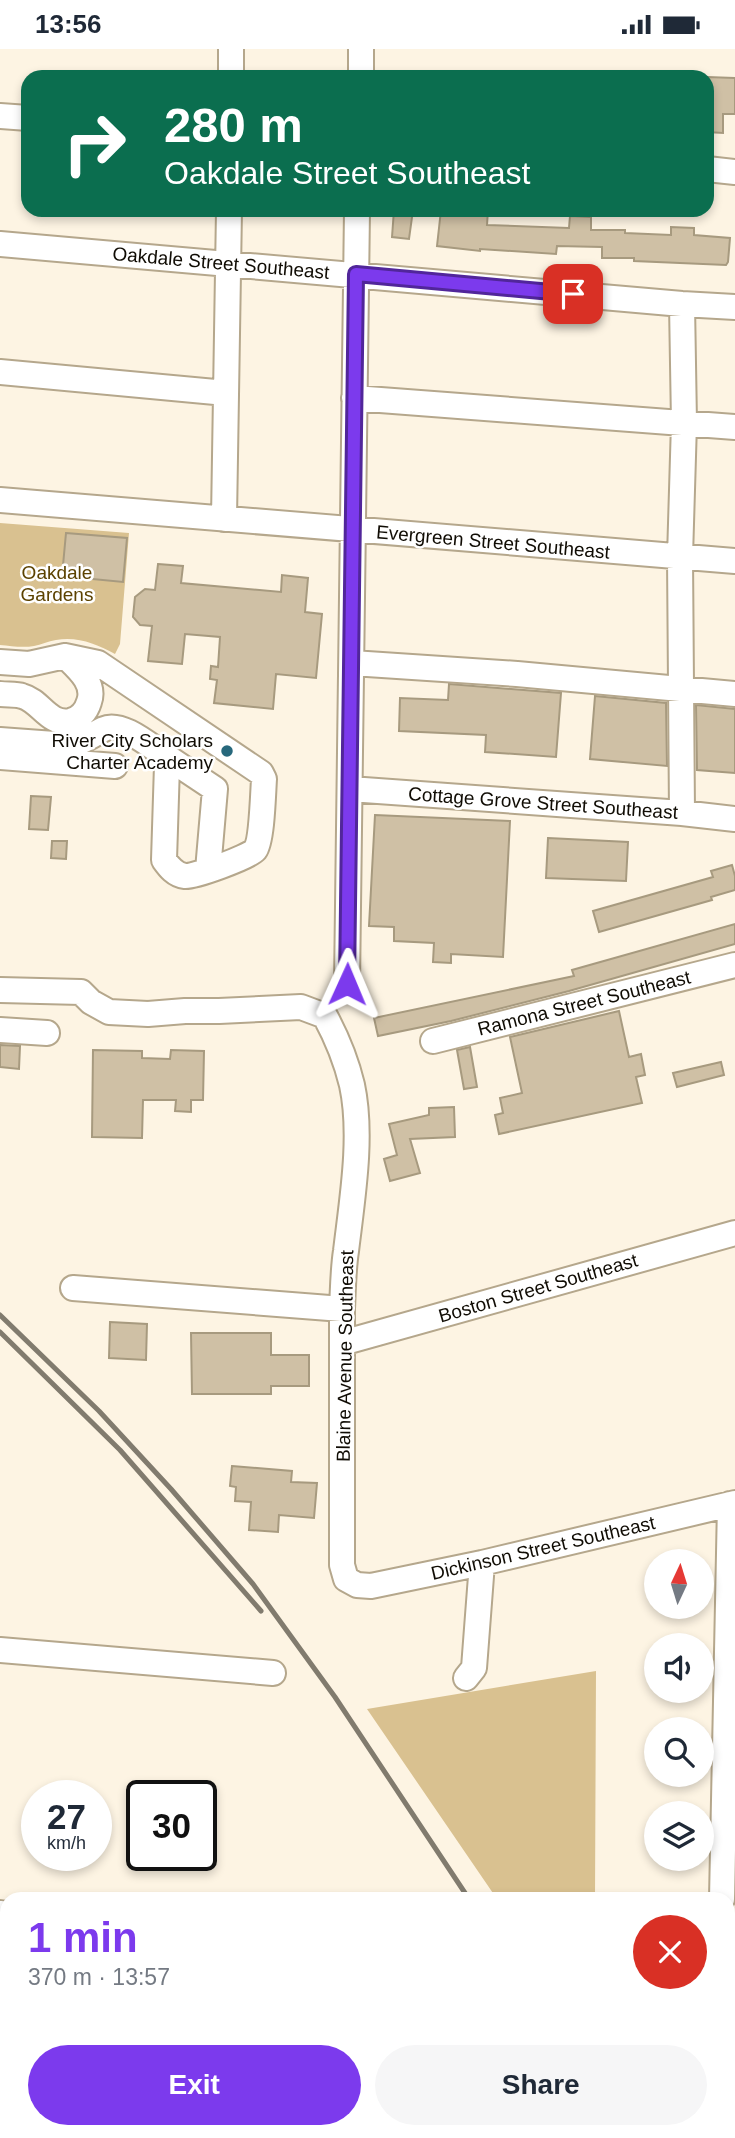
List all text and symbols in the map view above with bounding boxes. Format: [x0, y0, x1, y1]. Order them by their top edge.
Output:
text: 13:56 [35, 9, 102, 39]
icon: right [49, 98, 140, 189]
text: 280 m [164, 98, 303, 152]
text: Oakdale Street Southeast [164, 155, 530, 191]
street label: Oakdale Street Southeast [112, 243, 331, 283]
pin [543, 264, 603, 324]
icon: arrive [554, 275, 592, 313]
street label: Evergreen Street Southeast [375, 521, 611, 563]
park label: Oakdale Gardens [21, 562, 93, 605]
place label: River City Scholars Charter Academy [51, 730, 213, 773]
marker: River City Scholars Charter Academy [219, 743, 235, 759]
street label: Cottage Grove Street Southeast [407, 783, 679, 823]
position arrow [310, 947, 384, 1021]
street label: Ramona Street Southeast [475, 966, 693, 1040]
street label: Blaine Avenue Southeast [333, 1249, 357, 1462]
street label: Boston Street Southeast [436, 1249, 641, 1326]
street label: Dickinson Street Southeast [429, 1512, 658, 1584]
north arrow [644, 1549, 714, 1619]
map controls [644, 1549, 714, 1871]
button: sound [644, 1633, 714, 1703]
button: search [644, 1717, 714, 1787]
speed limit sign: 30 [126, 1780, 217, 1871]
text: 27 [47, 1797, 86, 1836]
button: layers [644, 1801, 714, 1871]
text: km/h [47, 1833, 86, 1853]
text: 1 min [28, 1914, 138, 1961]
button: close [633, 1915, 707, 1989]
text: 370 m · 13:57 [28, 1964, 170, 1990]
button: Exit [28, 2045, 361, 2125]
button: Share [375, 2045, 707, 2125]

